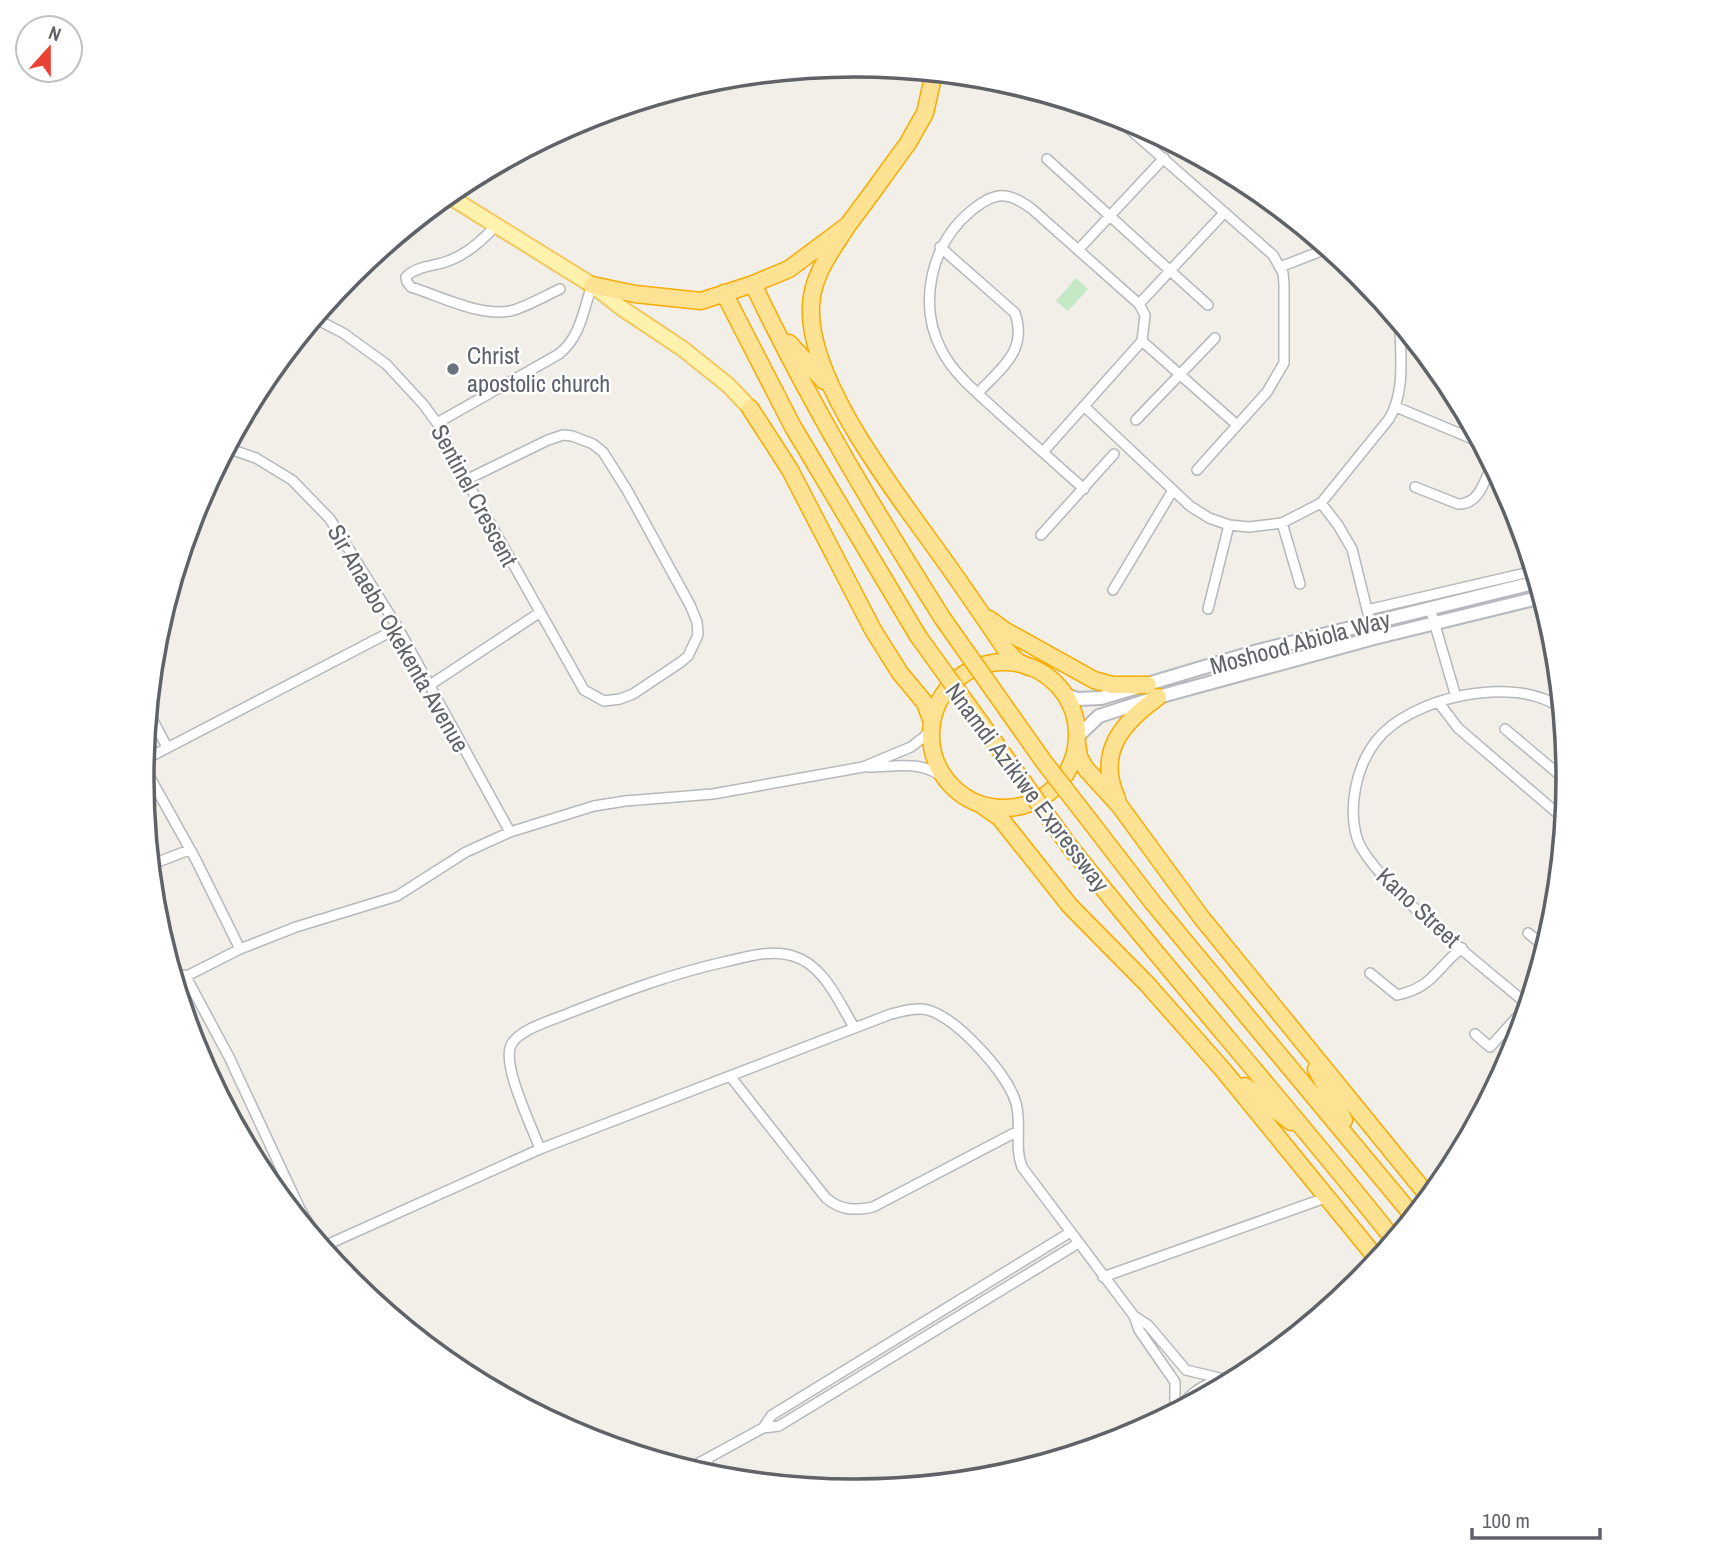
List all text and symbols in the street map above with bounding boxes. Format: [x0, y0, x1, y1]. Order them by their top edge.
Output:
north arrow [14, 14, 84, 84]
text: N [45, 19, 65, 47]
place label: Christ apostolic church [467, 339, 610, 399]
marker: Christ apostolic church [445, 361, 461, 377]
street label: Sentinel Crescent [424, 418, 526, 572]
street label: Sir Anaebo Okekenta Avenue [321, 518, 477, 758]
street label: Moshood Abiola Way [1206, 603, 1394, 681]
street label: Nnamdi Azikiwe Expressway [939, 676, 1117, 898]
street label: Kano Street [1370, 860, 1468, 955]
scale bar [1472, 1496, 1600, 1540]
text: 100 m [1482, 1506, 1530, 1535]

